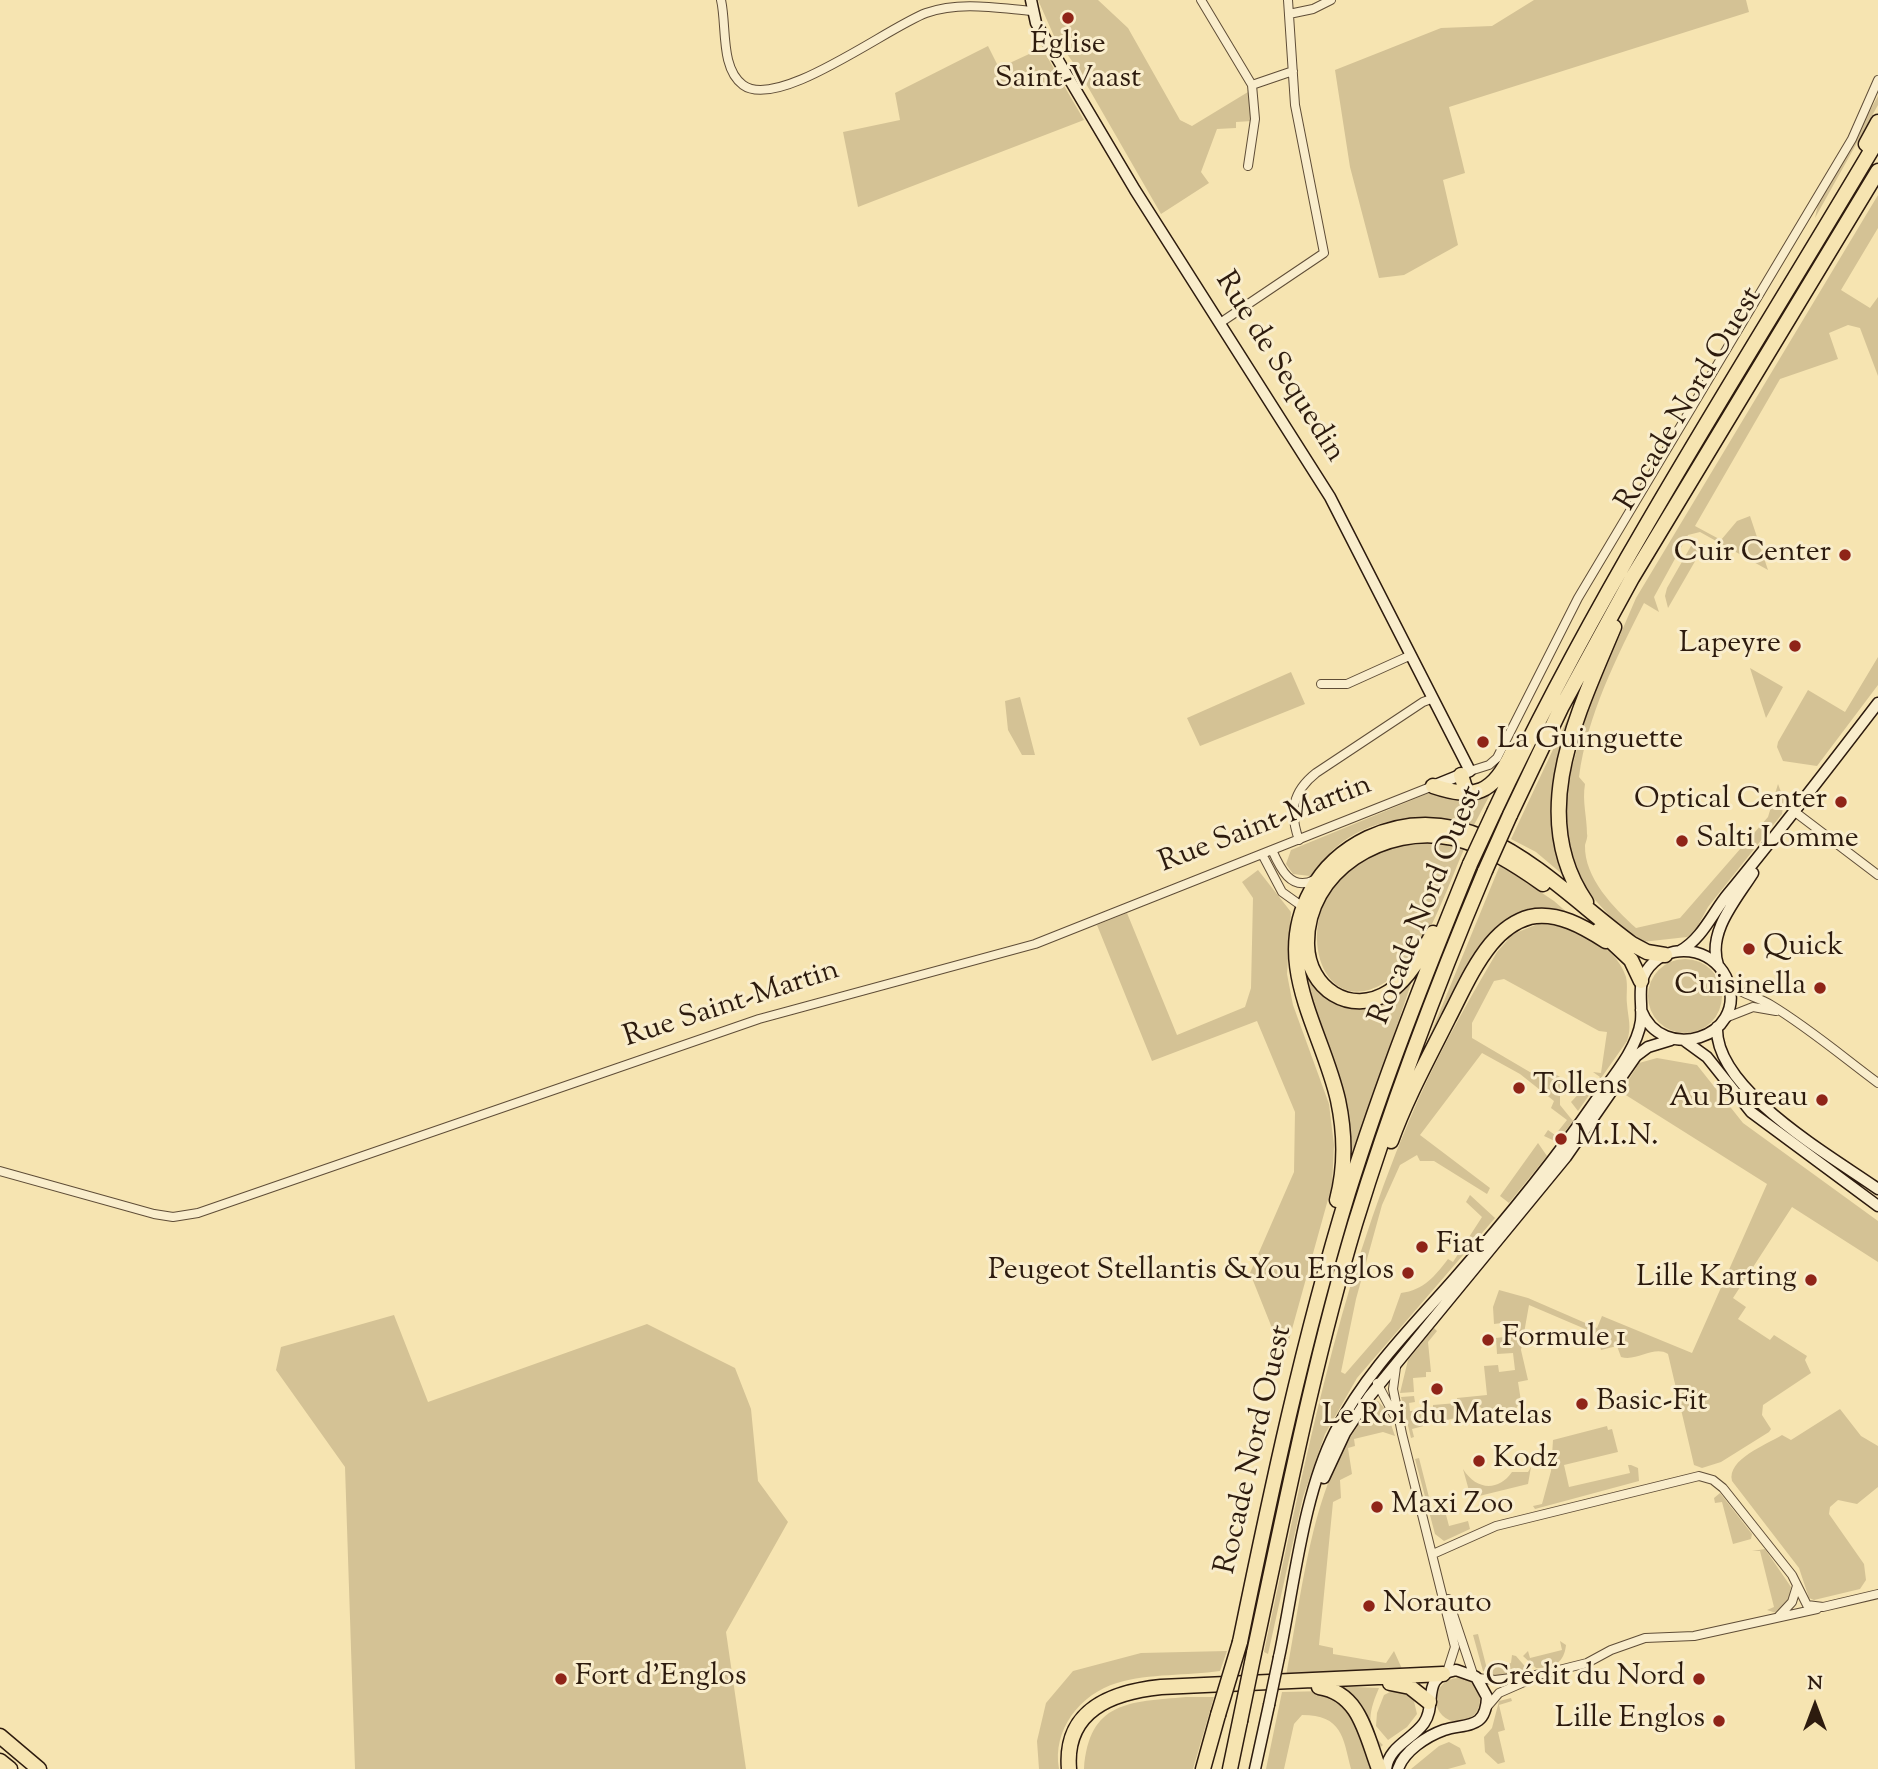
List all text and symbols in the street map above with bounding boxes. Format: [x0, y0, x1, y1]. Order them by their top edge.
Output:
marker: Église Saint-Vaast [1060, 10, 1076, 26]
place label: Église Saint-Vaast [995, 29, 1141, 100]
street label: Rue de Sequedin [1205, 266, 1351, 470]
street label: Rocade Nord Ouest [1610, 282, 1772, 518]
place label: Cuir Center [1674, 537, 1831, 573]
marker: Cuir Center [1837, 547, 1853, 563]
place label: Lapeyre [1679, 628, 1781, 664]
marker: Lapeyre [1787, 638, 1803, 654]
place label: La Guinguette [1497, 724, 1683, 760]
marker: La Guinguette [1475, 734, 1491, 750]
street label: Rue Saint-Martin [1155, 769, 1377, 883]
street label: Rocade Nord Ouest [1364, 781, 1492, 1031]
place label: Optical Center [1634, 784, 1827, 820]
marker: Optical Center [1833, 794, 1849, 810]
place label: Salti Lomme [1696, 823, 1859, 859]
marker: Salti Lomme [1674, 833, 1690, 849]
place label: Quick [1763, 931, 1844, 967]
marker: Quick [1741, 941, 1757, 957]
street label: Rue Saint-Martin [620, 954, 844, 1058]
place label: Cuisinella [1674, 970, 1806, 1006]
marker: Cuisinella [1812, 980, 1828, 996]
place label: Tollens [1533, 1070, 1628, 1106]
marker: Tollens [1511, 1080, 1527, 1096]
place label: Au Bureau [1669, 1082, 1808, 1118]
marker: Au Bureau [1814, 1092, 1830, 1108]
place label: M.I.N. [1575, 1121, 1659, 1157]
marker: M.I.N. [1553, 1131, 1569, 1147]
place label: Fiat [1436, 1229, 1484, 1265]
marker: Fiat [1414, 1239, 1430, 1255]
place label: Peugeot Stellantis &You Englos [988, 1255, 1394, 1291]
place label: Lille Karting [1636, 1262, 1797, 1298]
marker: Peugeot Stellantis &You Englos [1400, 1265, 1416, 1281]
marker: Lille Karting [1803, 1272, 1819, 1288]
street label: Rocade Nord Ouest [1210, 1322, 1302, 1578]
place label: Formule 1 [1502, 1322, 1626, 1358]
marker: Formule 1 [1480, 1332, 1496, 1348]
marker: Le Roi du Matelas [1429, 1381, 1445, 1397]
place label: Basic-Fit [1596, 1386, 1707, 1422]
marker: Basic-Fit [1574, 1396, 1590, 1412]
place label: Le Roi du Matelas [1322, 1400, 1552, 1436]
place label: Kodz [1493, 1443, 1558, 1479]
marker: Kodz [1471, 1453, 1487, 1469]
place label: Maxi Zoo [1391, 1489, 1513, 1525]
marker: Maxi Zoo [1369, 1499, 1385, 1515]
place label: Norauto [1383, 1588, 1492, 1624]
marker: Norauto [1361, 1598, 1377, 1614]
place label: Fort d'Englos [575, 1661, 747, 1697]
place label: Crédit du Nord [1486, 1661, 1685, 1697]
marker: Fort d'Englos [553, 1671, 569, 1687]
marker: Crédit du Nord [1691, 1671, 1707, 1687]
north arrow [1780, 1671, 1850, 1741]
text: N [1807, 1671, 1823, 1698]
place label: Lille Englos [1555, 1703, 1705, 1739]
marker: Lille Englos [1711, 1713, 1727, 1729]

